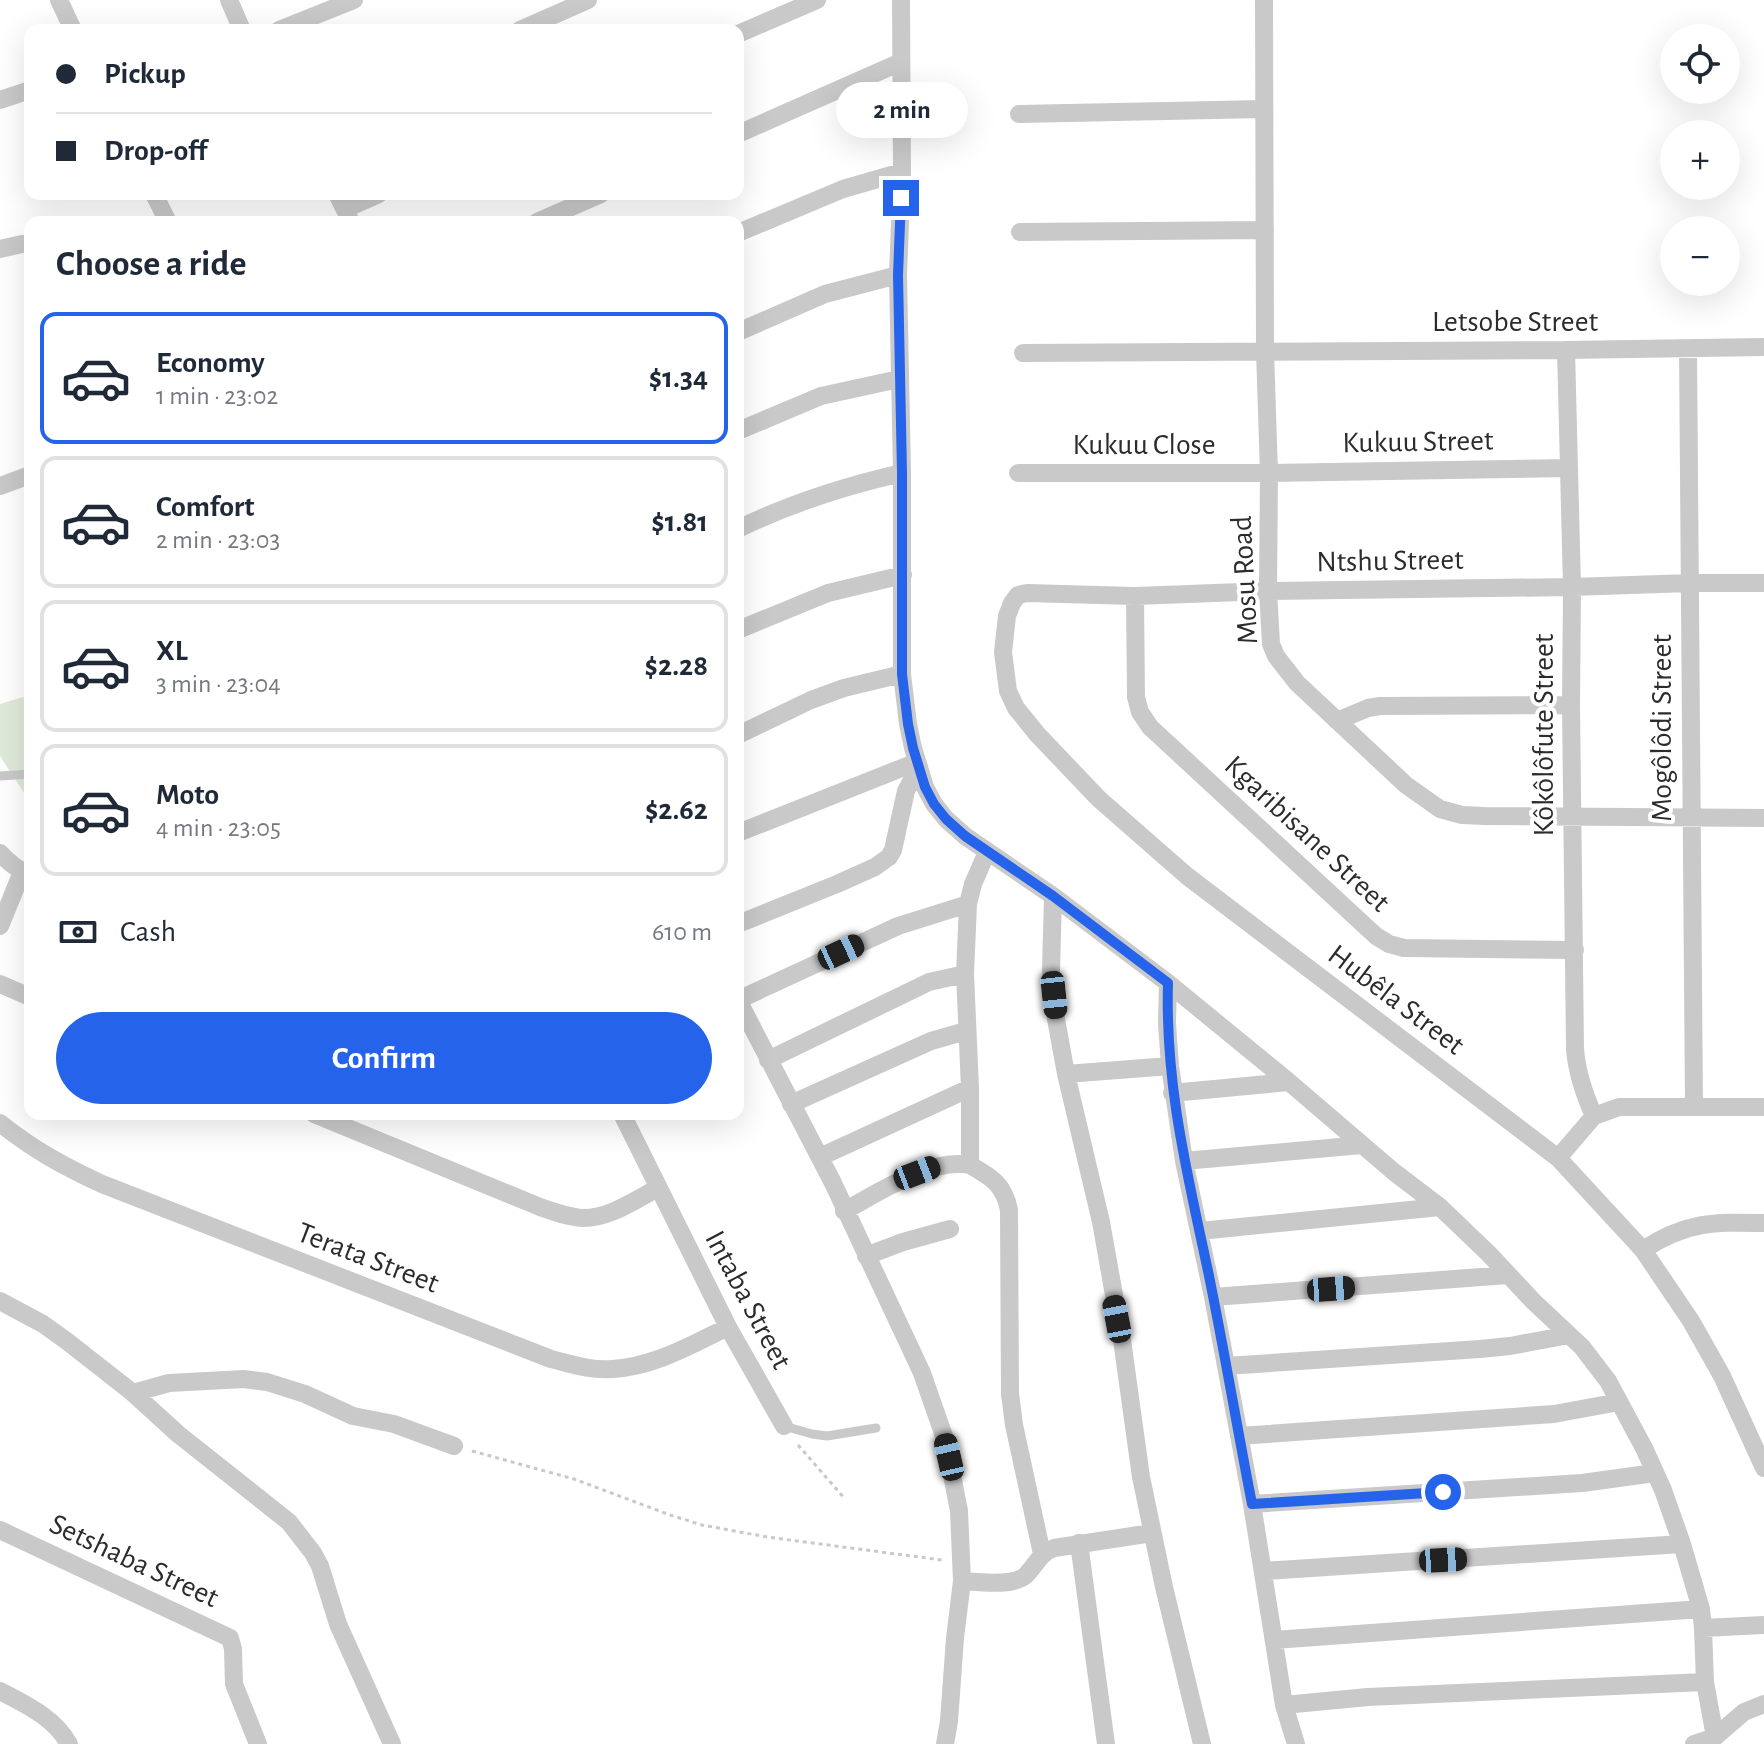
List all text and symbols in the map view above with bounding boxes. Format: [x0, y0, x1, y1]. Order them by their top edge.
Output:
map controls [1660, 24, 1740, 296]
button: locate [1660, 24, 1740, 104]
text: Pickup [104, 59, 186, 89]
callout: 2 min [835, 82, 967, 138]
text: 2 min [873, 97, 931, 123]
button: + [1660, 120, 1740, 200]
text: Drop-off [104, 136, 207, 166]
route end [883, 180, 919, 216]
button: − [1660, 216, 1740, 296]
text: Choose a ride [56, 246, 246, 282]
street label: Letsobe Street [1432, 307, 1598, 337]
icon: car [60, 342, 132, 414]
text: Economy [156, 348, 265, 378]
text: $1.34 [649, 363, 708, 393]
text: 1 min · 23:02 [156, 383, 278, 409]
street label: Kukuu Street [1342, 426, 1494, 458]
street label: Kukuu Close [1072, 430, 1216, 460]
icon: car [60, 486, 132, 558]
text: Comfort [156, 492, 255, 522]
text: $1.81 [651, 507, 708, 537]
street label: Mosu Road [1227, 515, 1263, 645]
text: 2 min · 23:03 [156, 527, 280, 553]
street label: Ntshu Street [1316, 545, 1464, 577]
icon: car [60, 630, 132, 702]
street label: Kôkôlôfute Street [1529, 633, 1559, 836]
street label: Mogôlôdi Street [1647, 634, 1677, 822]
text: XL [156, 636, 188, 666]
text: $2.28 [645, 651, 708, 681]
text: 3 min · 23:04 [156, 671, 281, 697]
street label: Kgaribisane Street [1219, 750, 1396, 918]
icon: car [60, 774, 132, 846]
text: Moto [156, 780, 219, 810]
text: $2.62 [645, 795, 708, 825]
text: 4 min · 23:05 [156, 815, 281, 841]
icon: cash [56, 910, 100, 954]
text: Cash [120, 917, 176, 947]
text: 610 m [652, 919, 712, 945]
car [814, 931, 868, 973]
street label: Hubêla Street [1322, 939, 1470, 1061]
car [1040, 970, 1068, 1020]
button: Confirm [56, 1012, 712, 1104]
car [890, 1153, 944, 1193]
street label: Terata Street [293, 1217, 443, 1299]
street label: Intaba Street [699, 1226, 797, 1374]
car [1306, 1275, 1356, 1303]
car [1101, 1293, 1133, 1345]
car [932, 1431, 966, 1483]
route start [1425, 1474, 1461, 1510]
street label: Setshaba Street [45, 1509, 223, 1613]
car [1418, 1547, 1468, 1573]

